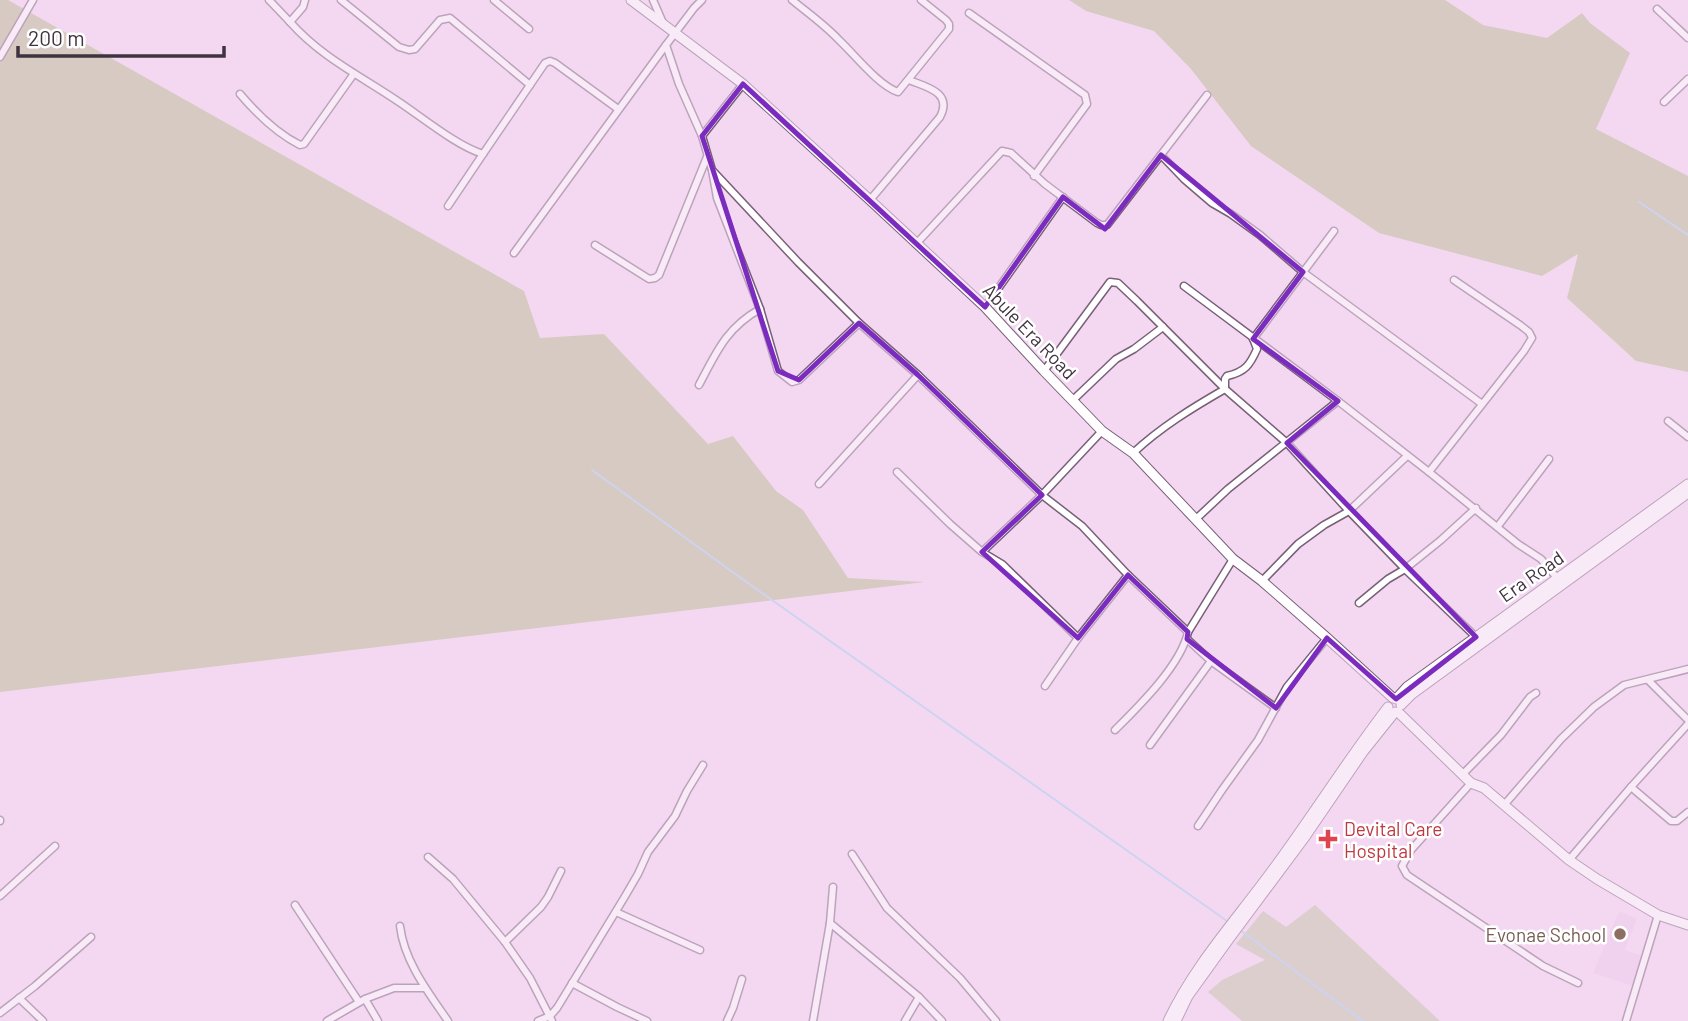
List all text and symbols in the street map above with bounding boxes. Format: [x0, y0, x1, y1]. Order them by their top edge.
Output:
scale bar [18, 14, 224, 58]
text: 200 m [28, 25, 85, 50]
street label: Abule Era Road [979, 278, 1081, 384]
street label: Era Road [1494, 545, 1568, 607]
place label: Devital Care Hospital [1344, 817, 1442, 862]
marker: Devital Care Hospital [1318, 829, 1338, 849]
place label: Evonae School [1485, 923, 1606, 946]
marker: Evonae School [1612, 926, 1628, 942]

